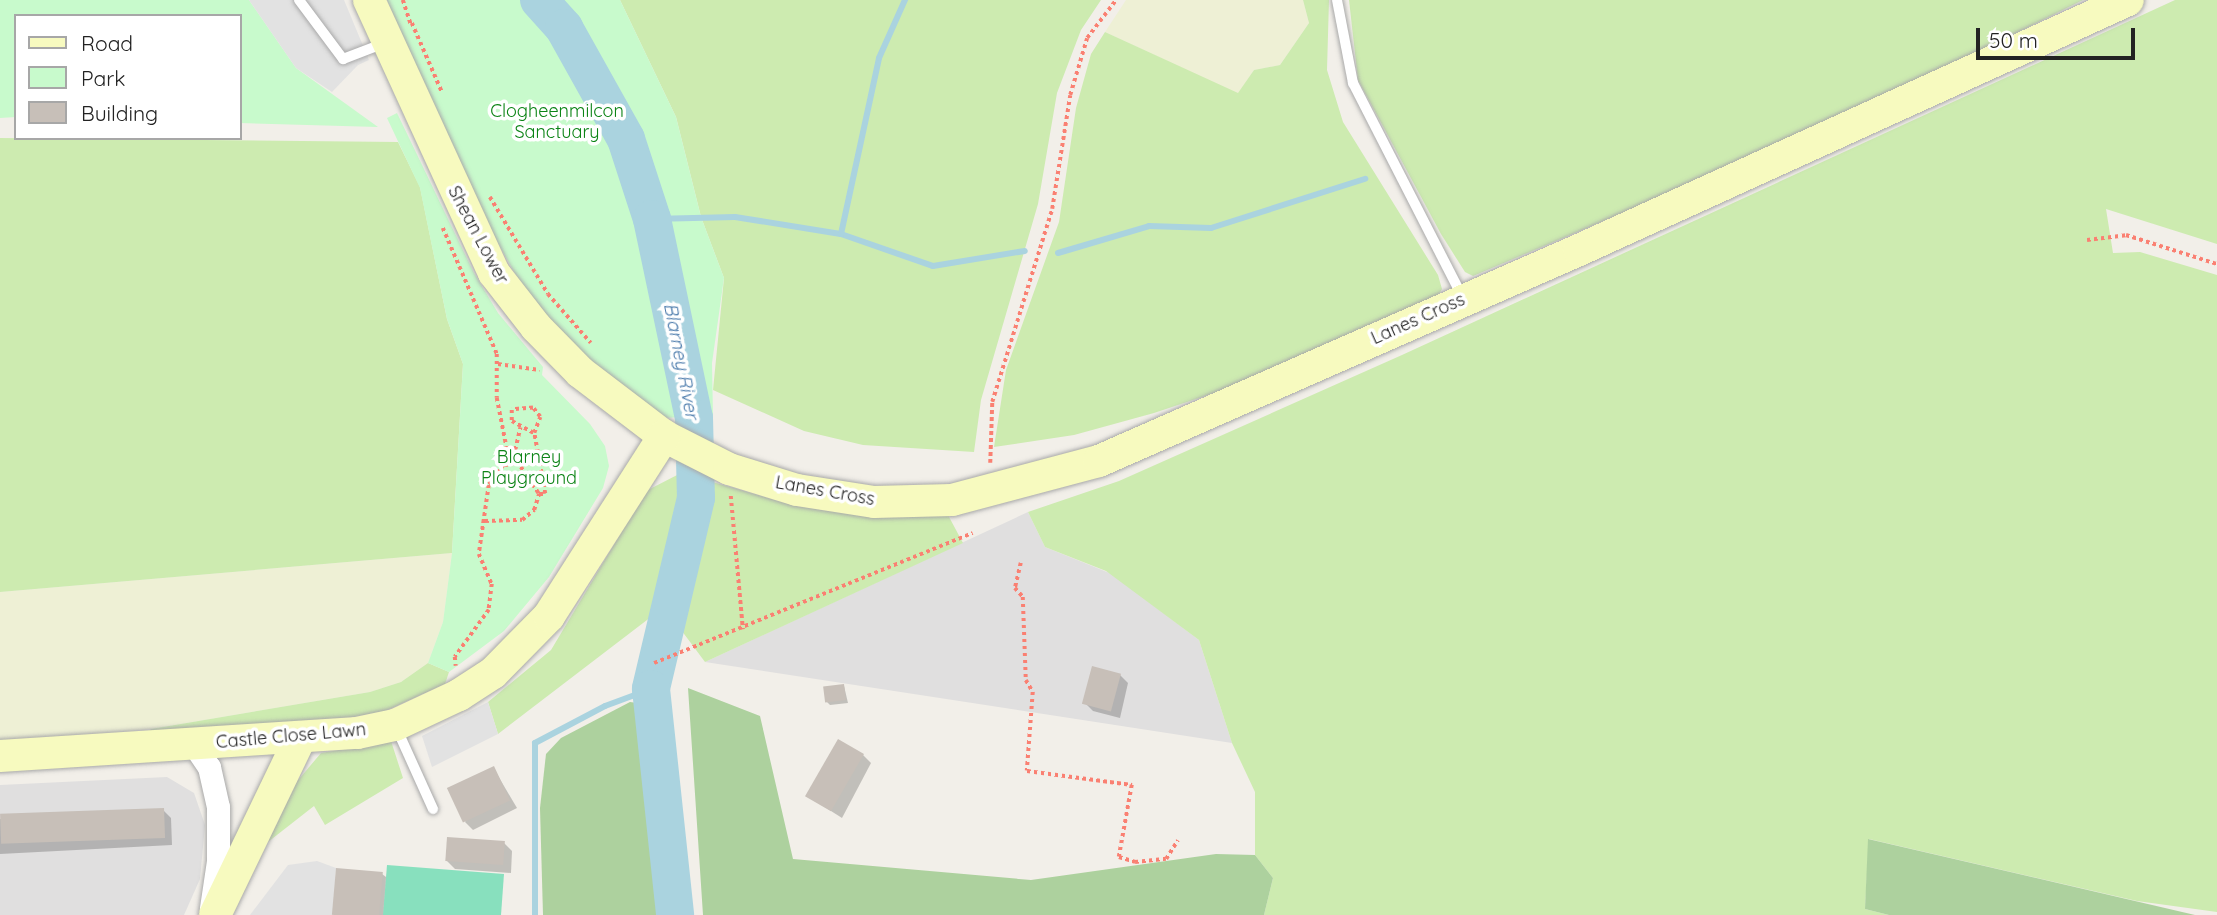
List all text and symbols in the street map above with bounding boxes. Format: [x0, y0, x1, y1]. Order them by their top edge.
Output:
legend [14, 14, 242, 140]
scale bar [1979, 14, 2138, 58]
text: 50 m [1989, 27, 2038, 53]
text: Road [81, 30, 133, 56]
text: Park [81, 65, 125, 91]
text: Building [81, 100, 158, 126]
park label: Clogheenmilcon Sanctuary [490, 101, 624, 144]
street label: Shean Lower [443, 182, 513, 288]
street label: Lanes Cross [1368, 289, 1468, 349]
water label: Blarney River [659, 301, 703, 421]
park label: Blarney Playground [481, 447, 577, 490]
street label: Lanes Cross [774, 472, 876, 510]
street label: Castle Close Lawn [215, 719, 367, 753]

